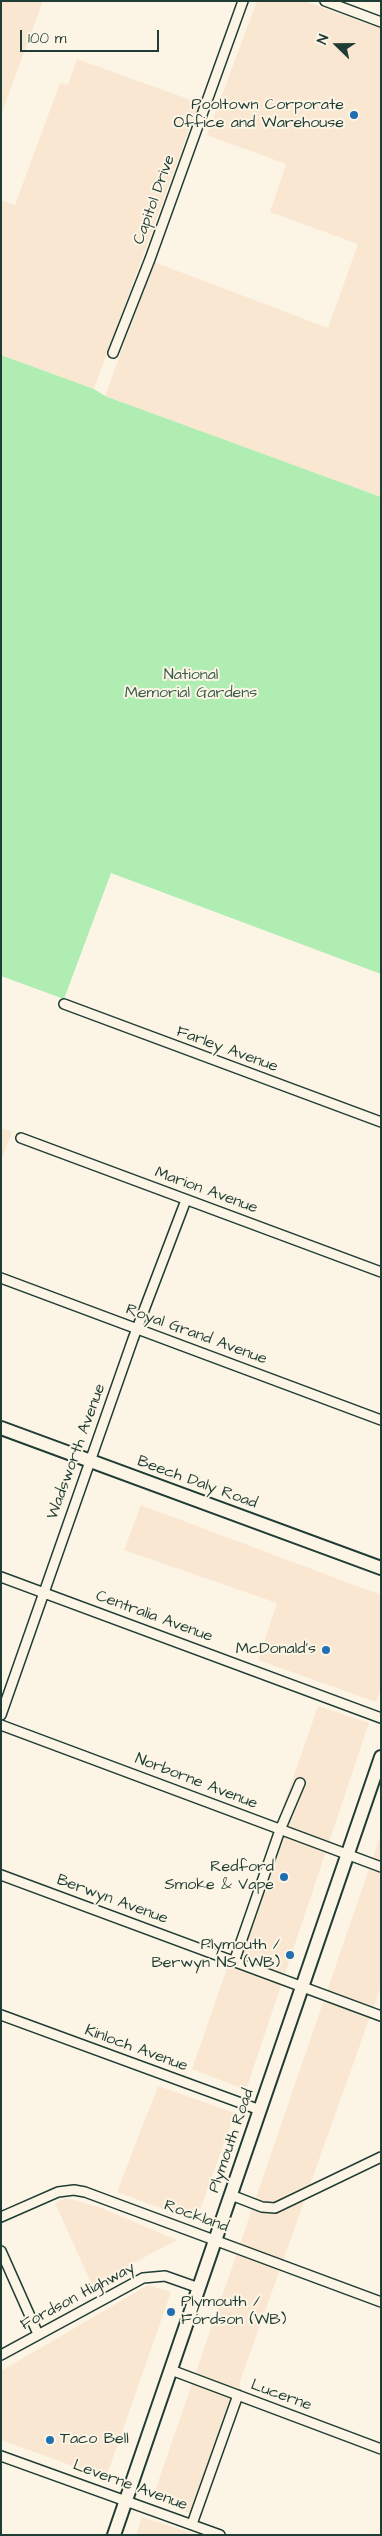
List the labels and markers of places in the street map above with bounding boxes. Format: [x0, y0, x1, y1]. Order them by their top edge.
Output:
place label: Pooltown Corporate Office and Warehouse [174, 96, 344, 134]
marker: Pooltown Corporate Office and Warehouse [348, 109, 360, 121]
place label: McDonald's [236, 1640, 316, 1660]
marker: McDonald's [320, 1644, 332, 1656]
place label: Redford Smoke & Vape [165, 1858, 274, 1896]
marker: Redford Smoke & Vape [278, 1871, 290, 1883]
place label: Plymouth / Berwyn NS (WB) [151, 1936, 280, 1974]
marker: Plymouth / Berwyn NS (WB) [284, 1949, 296, 1961]
place label: Plymouth / Fordson (WB) [181, 2293, 286, 2331]
marker: Plymouth / Fordson (WB) [165, 2306, 177, 2318]
place label: Taco Bell [60, 2430, 129, 2450]
marker: Taco Bell [44, 2434, 56, 2446]

